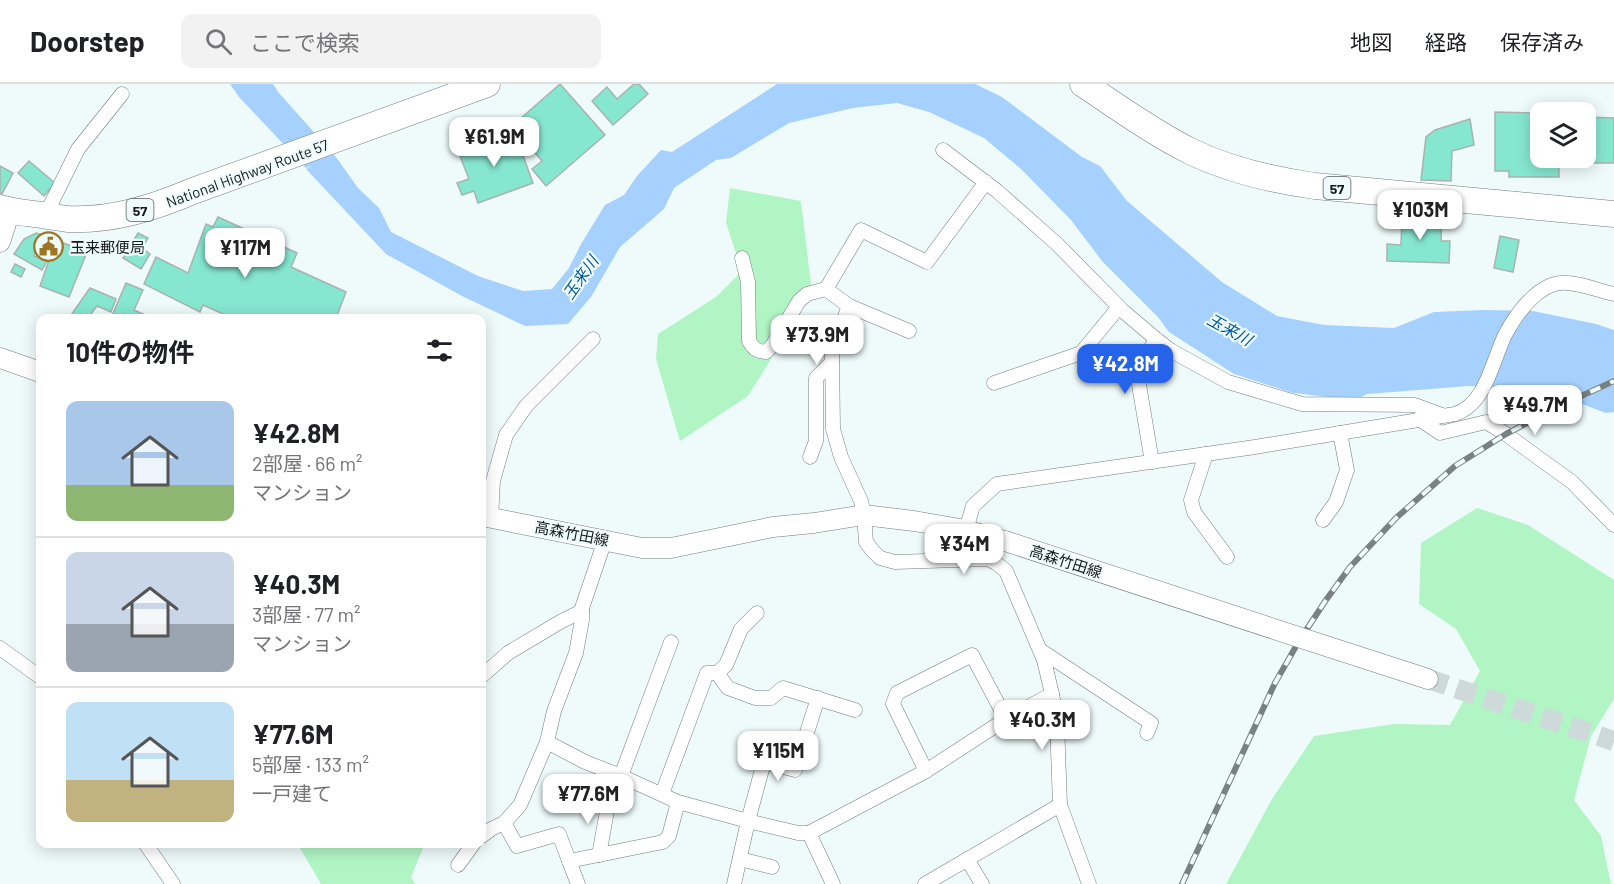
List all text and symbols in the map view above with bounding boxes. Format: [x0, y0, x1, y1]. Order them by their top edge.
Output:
search box [181, 14, 601, 68]
text: Doorstep [30, 24, 145, 58]
icon: search [202, 25, 235, 58]
text: ここで検索 [250, 29, 360, 55]
text: 地図 [1350, 29, 1392, 54]
text: 経路 [1425, 29, 1467, 54]
text: 保存済み [1500, 29, 1584, 54]
map controls [1530, 102, 1596, 168]
button: layers [1530, 102, 1596, 168]
pin: ¥61.9M [445, 117, 543, 168]
text: ¥61.9M [463, 124, 525, 148]
street label: National Highway Route 57 [163, 135, 331, 211]
road number: 57 [1324, 177, 1350, 199]
pin: ¥103M [1378, 190, 1462, 241]
text: ¥103M [1391, 197, 1449, 221]
road number: 57 [126, 199, 154, 221]
pin: ¥117M [203, 228, 287, 279]
public building icon: 玉来郵便局 [33, 231, 65, 263]
text: ¥117M [219, 235, 271, 259]
place label: 玉来郵便局 [70, 238, 145, 256]
water label: 玉来川 [558, 250, 603, 302]
water label: 玉来川 [1204, 309, 1257, 350]
pin: ¥73.9M [768, 315, 866, 366]
text: ¥73.9M [785, 322, 849, 346]
icon: filters [423, 334, 456, 367]
text: 10件の物件 [66, 336, 194, 367]
pin: ¥42.8M [1076, 344, 1174, 395]
text: ¥42.8M [1091, 351, 1159, 375]
pin: ¥49.7M [1486, 385, 1584, 436]
text: ¥49.7M [1502, 392, 1568, 416]
text: ¥42.8M [252, 417, 340, 448]
icon: home [114, 425, 186, 497]
text: 2部屋 · 66 m² [252, 451, 363, 475]
text: マンション [252, 480, 352, 504]
street label: 高森竹田線 [533, 517, 611, 549]
pin: ¥34M [928, 524, 1000, 575]
text: ¥34M [939, 531, 989, 555]
street label: 高森竹田線 [1028, 541, 1104, 581]
text: ¥40.3M [252, 568, 340, 599]
icon: home [114, 576, 186, 648]
text: 3部屋 · 77 m² [252, 602, 360, 626]
text: マンション [252, 631, 352, 655]
pin: ¥40.3M [993, 700, 1091, 751]
text: ¥40.3M [1008, 707, 1076, 731]
text: ¥77.6M [252, 718, 333, 749]
icon: home [114, 726, 186, 798]
pin: ¥115M [736, 731, 820, 782]
text: ¥115M [751, 738, 805, 762]
text: 5部屋 · 133 m² [252, 752, 369, 776]
pin: ¥77.6M [539, 774, 637, 825]
text: 一戸建て [252, 781, 332, 805]
text: ¥77.6M [557, 781, 619, 805]

